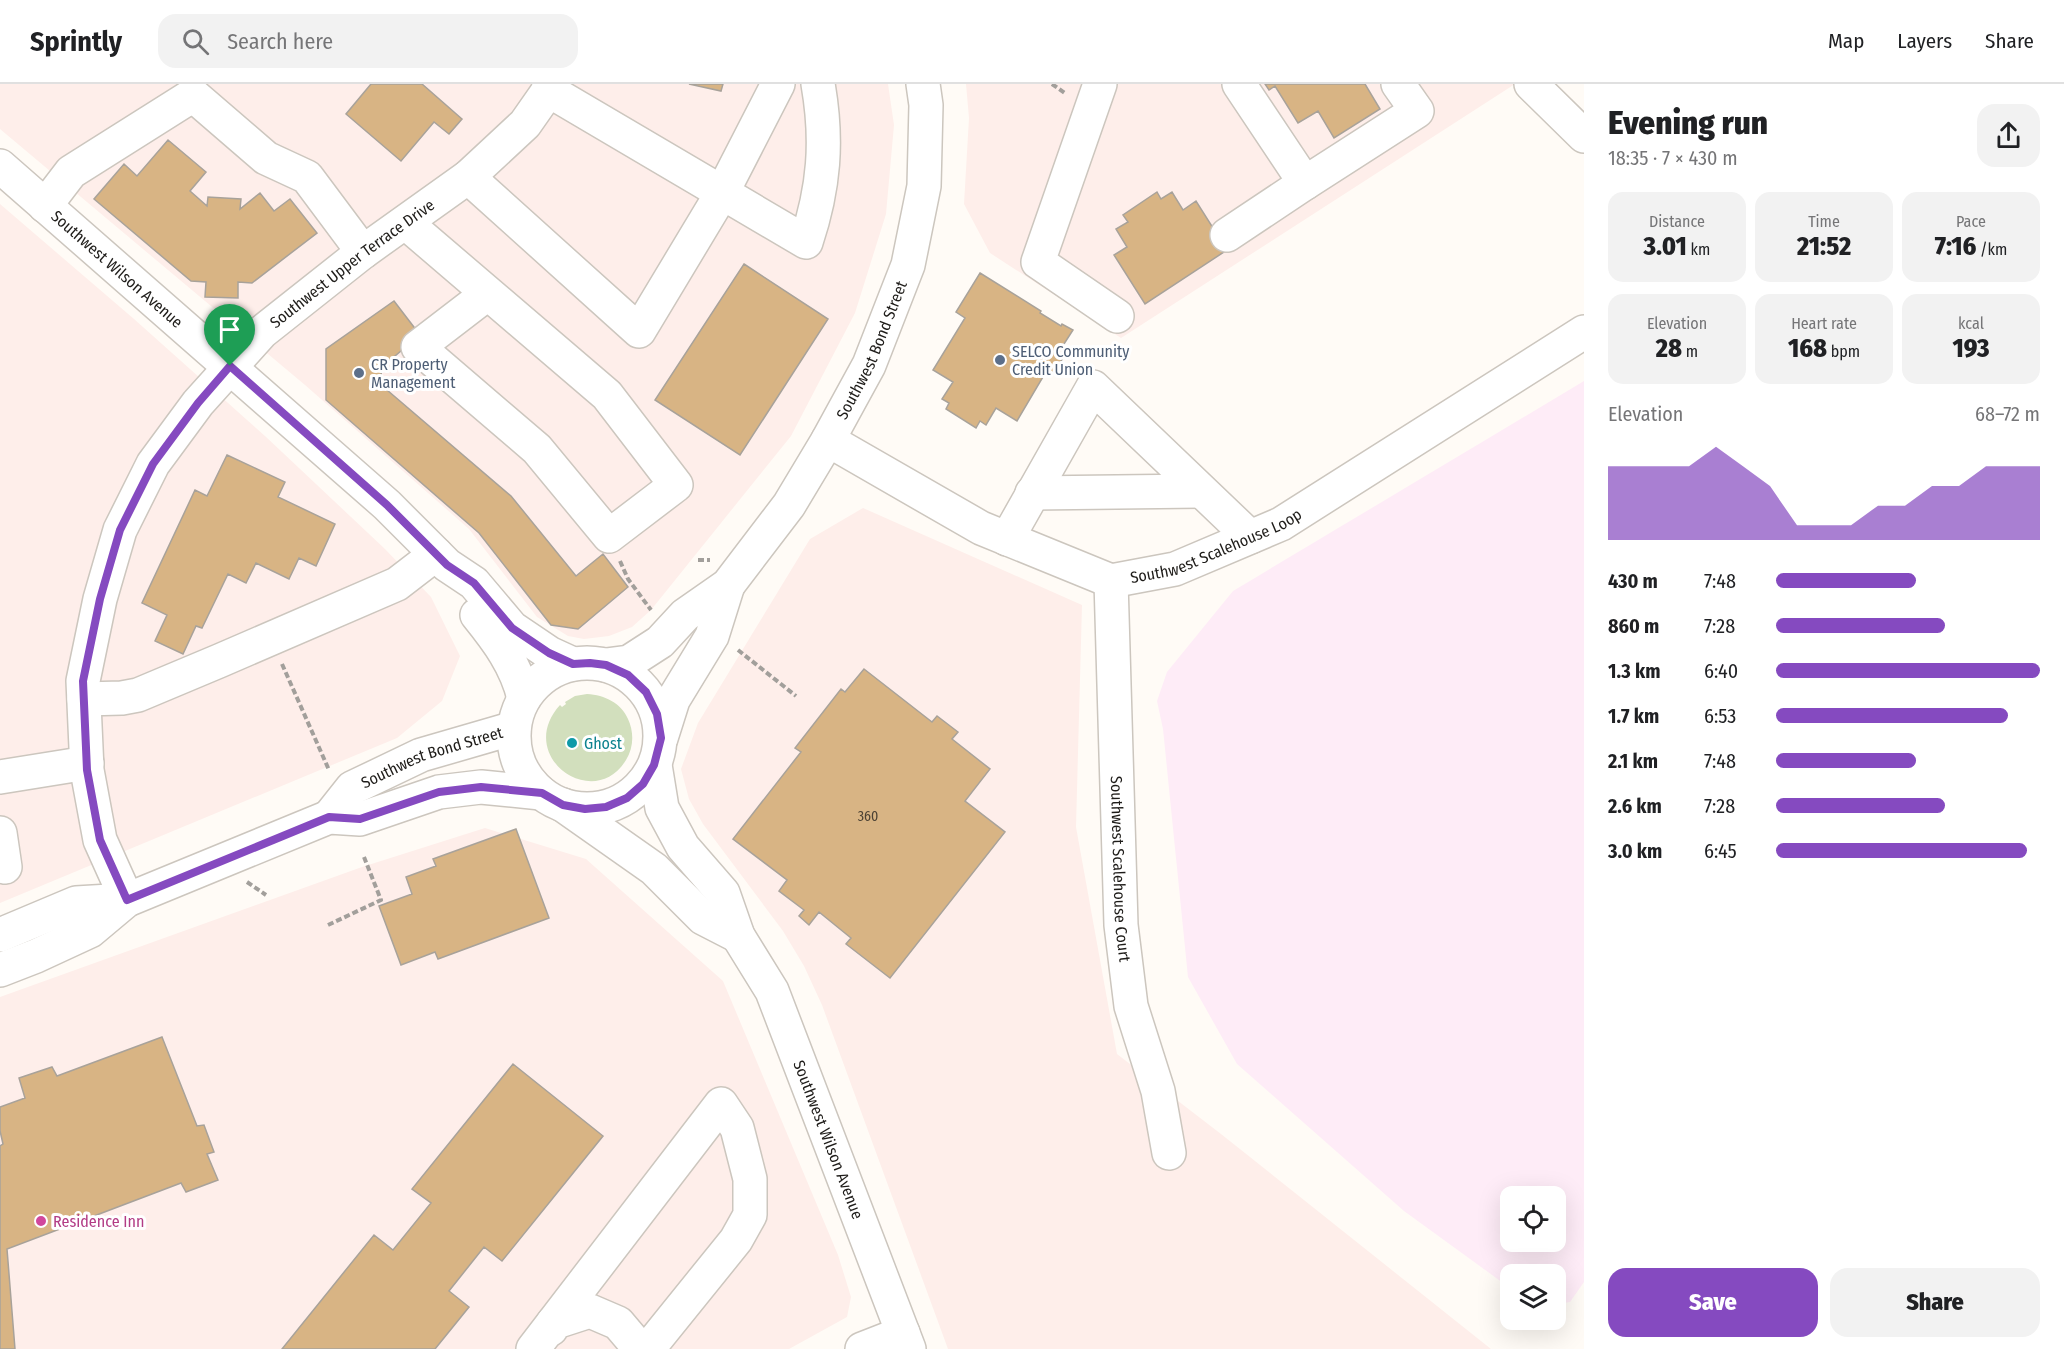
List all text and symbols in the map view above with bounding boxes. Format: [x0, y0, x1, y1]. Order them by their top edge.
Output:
search box [158, 14, 578, 68]
text: Sprintly [30, 25, 122, 58]
icon: search [179, 25, 212, 58]
text: Search here [227, 28, 333, 55]
text: Map [1828, 28, 1864, 54]
text: Layers [1897, 28, 1952, 54]
text: Share [1985, 28, 2034, 54]
text: Evening run [1608, 103, 1768, 143]
button: share [1977, 104, 2040, 167]
text: 18:35 · 7 × 430 m [1608, 146, 1738, 170]
street label: Southwest Upper Terrace Drive [266, 195, 438, 332]
street label: Southwest Wilson Avenue [47, 207, 187, 332]
text: Distance [1649, 212, 1705, 231]
text: Time [1808, 212, 1840, 231]
text: Pace [1956, 212, 1986, 231]
text: 3.01 [1644, 231, 1687, 262]
text: 21:52 [1797, 231, 1851, 262]
text: 7:16 [1935, 231, 1976, 262]
text: km [1687, 240, 1710, 259]
text: /km [1976, 240, 2007, 259]
street label: Southwest Bond Street [832, 277, 911, 423]
pin [204, 304, 255, 366]
icon: arrive [213, 313, 246, 346]
text: Elevation [1647, 314, 1707, 333]
text: Heart rate [1791, 314, 1857, 333]
text: kcal [1958, 314, 1984, 333]
text: 28 [1656, 333, 1682, 364]
text: 168 [1788, 333, 1827, 364]
text: 193 [1953, 333, 1989, 364]
place label: SELCO Community Credit Union [1012, 342, 1130, 379]
text: m [1682, 342, 1698, 361]
text: bpm [1827, 342, 1860, 361]
marker: SELCO Community Credit Union [993, 353, 1007, 367]
place label: CR Property Management [371, 355, 456, 392]
marker: CR Property Management [352, 366, 366, 380]
text: Elevation [1608, 402, 1683, 426]
text: 68–72 m [1975, 402, 2040, 426]
street label: Southwest Scalehouse Loop [1129, 504, 1305, 587]
text: 430 m [1608, 569, 1658, 593]
text: 7:48 [1704, 569, 1736, 593]
text: 860 m [1608, 614, 1659, 638]
text: 7:28 [1704, 614, 1735, 638]
text: 1.3 km [1608, 659, 1660, 683]
text: 6:40 [1704, 659, 1738, 683]
text: 1.7 km [1608, 704, 1659, 728]
text: 6:53 [1704, 704, 1736, 728]
street label: Southwest Bond Street [358, 723, 506, 792]
place label: Ghost [584, 734, 623, 753]
marker: Ghost [565, 736, 579, 750]
text: 2.1 km [1608, 749, 1658, 773]
text: 7:48 [1704, 749, 1736, 773]
street label: Southwest Scalehouse Court [1107, 776, 1135, 964]
text: 2.6 km [1608, 794, 1662, 818]
text: 7:28 [1704, 794, 1735, 818]
house number: 360 [858, 808, 878, 825]
text: 3.0 km [1608, 839, 1662, 863]
text: 6:45 [1704, 839, 1737, 863]
street label: Southwest Wilson Avenue [789, 1058, 867, 1222]
map controls [1500, 1186, 1566, 1330]
button: locate [1500, 1186, 1566, 1252]
place label: Residence Inn [53, 1212, 144, 1231]
marker: Residence Inn [34, 1214, 48, 1228]
button: layers [1500, 1264, 1566, 1330]
button: Save [1608, 1268, 1818, 1337]
button: Share [1830, 1268, 2040, 1337]

